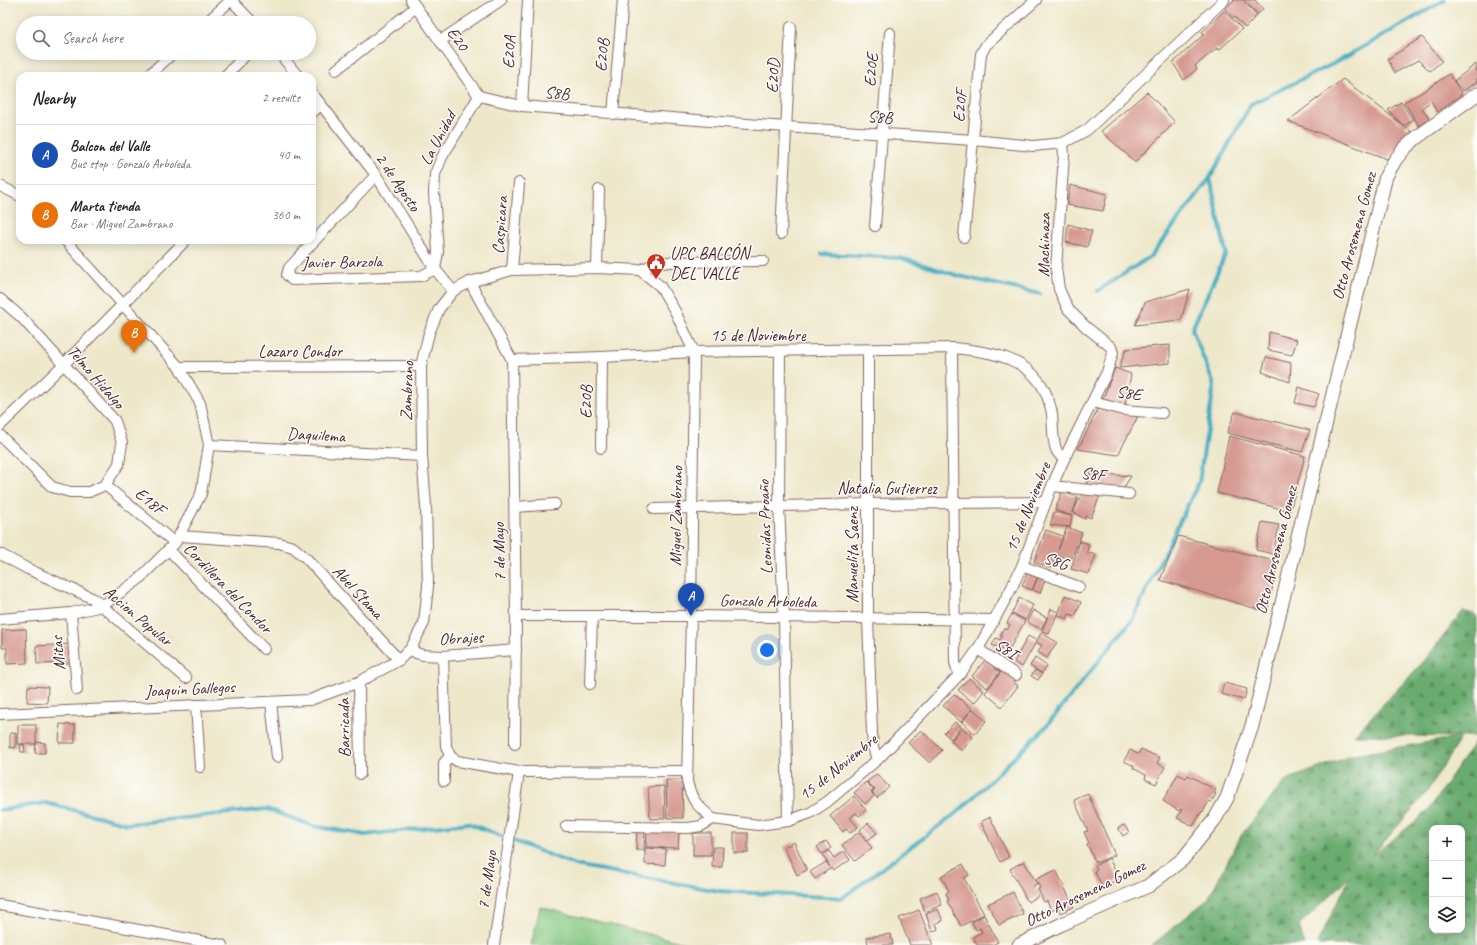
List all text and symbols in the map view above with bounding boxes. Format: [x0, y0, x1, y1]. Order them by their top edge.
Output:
search box [16, 16, 316, 60]
street label: E20 [442, 23, 474, 56]
icon: search [30, 27, 52, 49]
text: Search here [62, 29, 123, 48]
street label: E20A [498, 34, 520, 69]
street label: E20B [590, 36, 614, 72]
street label: E20E [859, 51, 883, 88]
street label: E20D [762, 56, 784, 94]
street label: S8B [544, 81, 571, 105]
street label: E20F [948, 85, 972, 123]
text: Nearby [32, 88, 75, 109]
text: 2 results [262, 90, 300, 106]
street label: La Unidad [415, 105, 462, 169]
street label: S8B [867, 106, 894, 128]
text: Balcon del Valle [70, 137, 150, 156]
text: A [42, 147, 48, 163]
text: 40 m [278, 147, 300, 163]
street label: 2 de Agosto [371, 149, 426, 216]
text: Bus stop · Gonzalo Arboleda [70, 156, 190, 172]
street label: Otto Arosemena Gomez [1327, 168, 1382, 302]
street label: Caspicara [488, 194, 513, 254]
text: Marta tienda [70, 197, 140, 216]
text: B [42, 207, 48, 223]
text: 360 m [272, 207, 300, 223]
street label: Machinaza [1033, 211, 1055, 277]
text: Bar · Miguel Zambrano [70, 216, 172, 232]
place label: UPC BALCÓN DEL VALLE [670, 242, 752, 284]
street label: Javier Barzola [301, 251, 384, 273]
public building icon: UPC BALCÓN DEL VALLE [645, 252, 667, 280]
pin: B [121, 320, 147, 353]
street label: 15 de Noviembre [711, 325, 807, 346]
street label: Telmo Hidalgo [63, 341, 131, 414]
street label: Lazaro Condor [258, 341, 344, 362]
street label: Zambrano [395, 360, 419, 421]
street label: S8E [1115, 381, 1145, 406]
street label: E20B [575, 384, 597, 419]
street label: Daquilema [287, 423, 347, 447]
street label: 15 de Noviembre [1001, 458, 1056, 555]
street label: S8F [1080, 462, 1110, 486]
street label: Miguel Zambrano [665, 465, 687, 566]
street label: Natalia Gutierrez [837, 478, 938, 499]
street label: Leonidas Proaño [753, 479, 777, 574]
street label: Otto Arosemena Gomez [1250, 482, 1302, 616]
street label: E18F [131, 483, 172, 522]
street label: Manuelita Saenz [842, 506, 863, 603]
street label: 7 de Mayo [488, 521, 510, 582]
street label: Cordillera del Condor [179, 538, 278, 639]
street label: S8G [1041, 547, 1073, 576]
street label: Abel Stama [328, 561, 389, 625]
street label: Accion Popular [99, 581, 178, 652]
pin: A [678, 583, 704, 616]
street label: Gonzalo Arboleda [719, 590, 819, 612]
street label: Obrajes [438, 626, 486, 650]
street label: Mitas [46, 634, 70, 671]
street label: S8I [991, 634, 1025, 666]
your location [757, 640, 777, 660]
street label: Joaquin Gallegos [144, 676, 238, 702]
street label: Barricada [333, 697, 355, 758]
street label: 15 de Noviembre [795, 728, 883, 805]
map controls [1429, 825, 1465, 933]
button: + [1429, 825, 1465, 861]
street label: 7 de Mayo [472, 848, 502, 911]
street label: Otto Arosemena Gomez [1021, 854, 1150, 931]
button: − [1429, 861, 1465, 897]
button: layers [1429, 897, 1465, 933]

